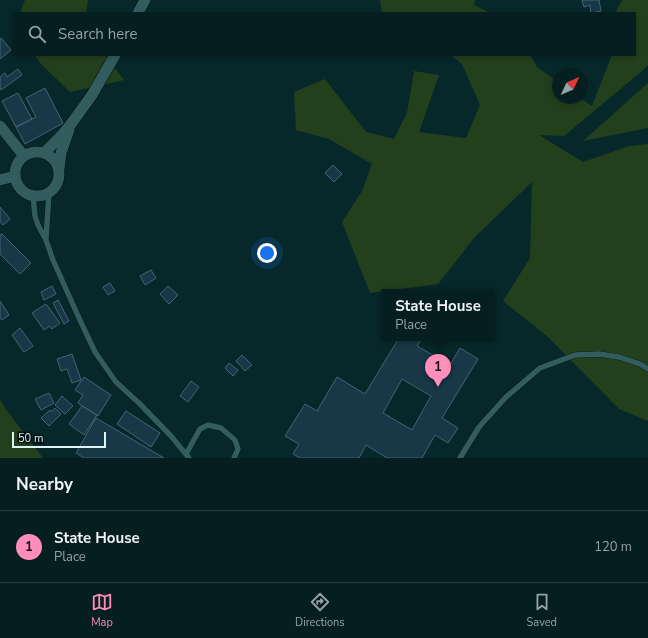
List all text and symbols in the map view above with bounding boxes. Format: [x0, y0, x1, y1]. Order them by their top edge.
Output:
search box [12, 12, 636, 56]
icon: search [26, 23, 48, 45]
text: Search here [58, 24, 138, 44]
north arrow [552, 68, 588, 104]
your location [257, 243, 277, 263]
popup [381, 289, 495, 341]
text: State House [395, 296, 481, 316]
text: Place [395, 316, 427, 334]
pin: 1 [425, 354, 451, 387]
scale bar [12, 430, 106, 449]
text: 50 m [18, 431, 43, 446]
text: Nearby [16, 473, 73, 496]
text: State House [54, 528, 140, 548]
text: 1 [25, 538, 33, 556]
text: 120 m [594, 538, 632, 556]
text: Place [54, 548, 86, 566]
tab: Map [91, 591, 113, 630]
tab: Directions [295, 591, 345, 630]
tab: Saved [527, 591, 557, 630]

